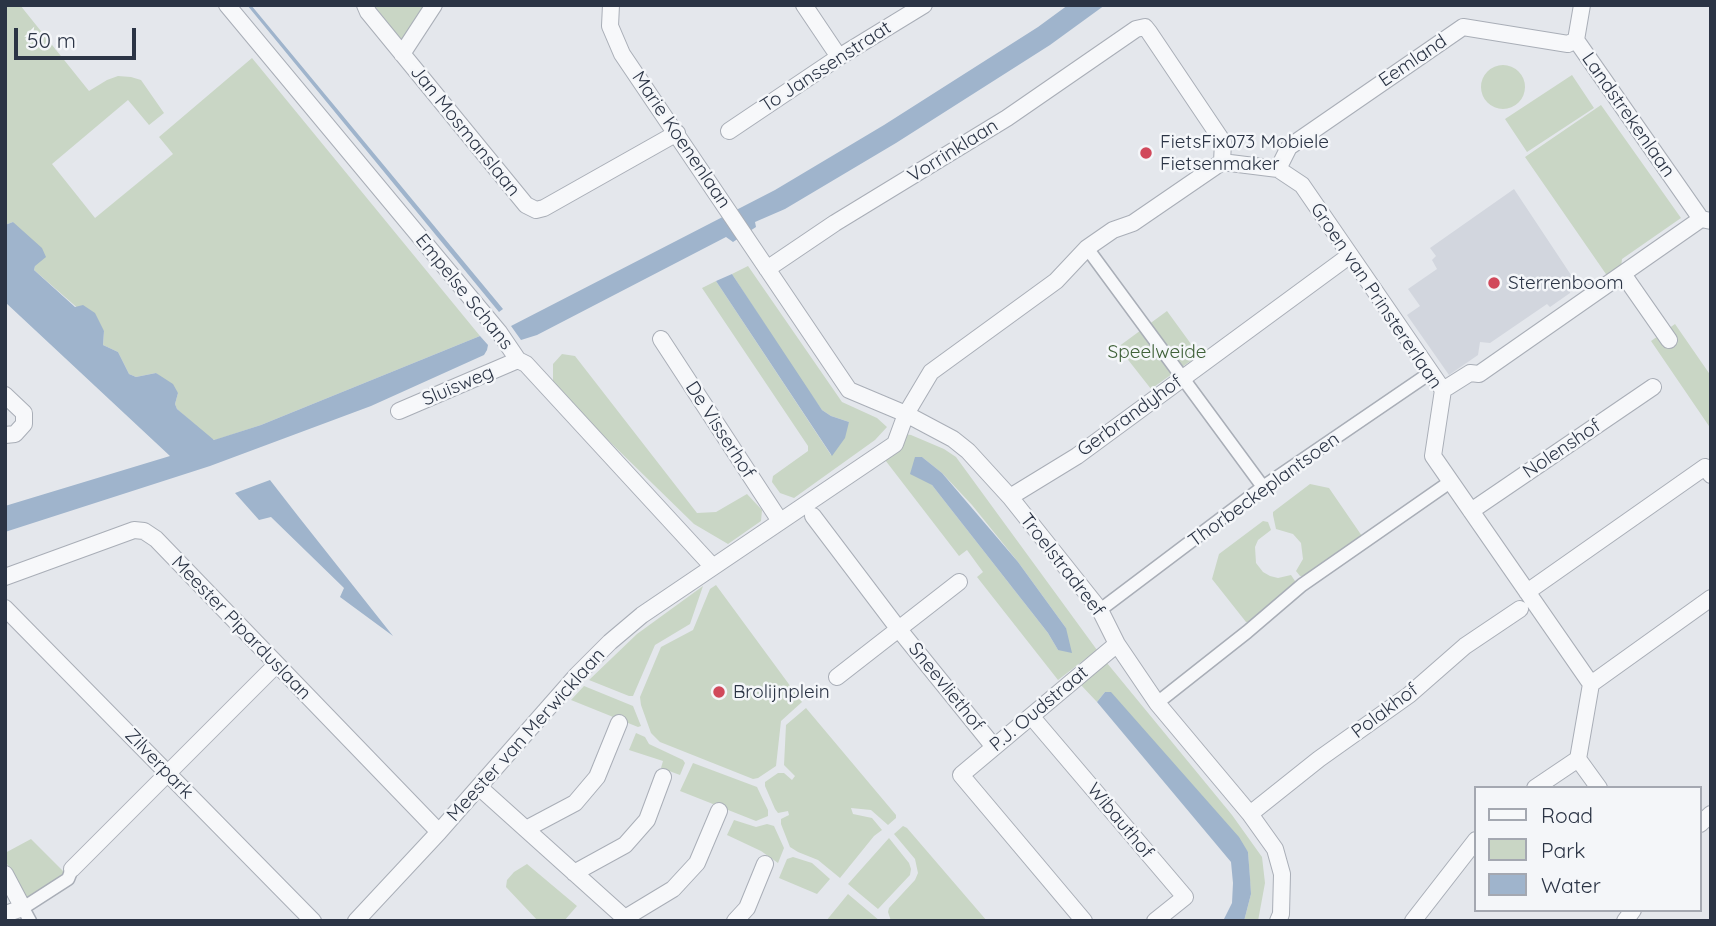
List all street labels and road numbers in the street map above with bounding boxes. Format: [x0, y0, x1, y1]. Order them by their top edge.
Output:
street label: To Janssenstraat [757, 16, 895, 118]
street label: Eemland [1375, 30, 1451, 92]
street label: Landstrekenlaan [1576, 48, 1680, 182]
street label: Jan Mosmanslaan [405, 61, 525, 201]
street label: Marie Koenenlaan [627, 67, 735, 213]
street label: Vorrinklaan [904, 114, 1002, 188]
street label: Groen van Prinstererlaan [1305, 199, 1447, 393]
street label: Empelse Schans [410, 230, 518, 354]
street label: Sluisweg [419, 361, 497, 411]
street label: Gerbrandyhof [1073, 370, 1187, 462]
street label: De Visserhof [680, 377, 760, 483]
street label: Nolenshof [1519, 415, 1605, 483]
street label: Thorbeckeplantsoen [1184, 428, 1344, 552]
street label: Troelstradreef [1015, 509, 1109, 621]
street label: Meester Piparduslaan [166, 551, 316, 705]
street label: Sneevliethof [903, 638, 989, 736]
street label: Meester van Merwicklaan [442, 644, 610, 826]
street label: P.J. Oudstraat [985, 661, 1093, 757]
street label: Polakhof [1347, 679, 1423, 743]
street label: Zilverpark [120, 724, 198, 804]
street label: Wibauthof [1082, 779, 1158, 863]

